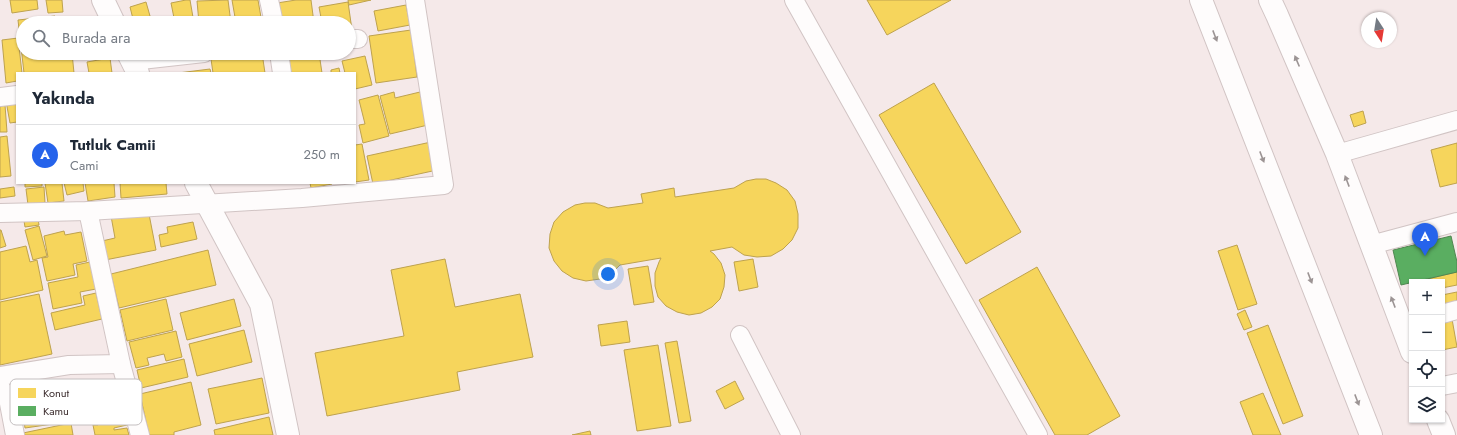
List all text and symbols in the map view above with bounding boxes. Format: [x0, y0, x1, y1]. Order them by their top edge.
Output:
north arrow [1361, 12, 1397, 48]
search box [16, 16, 356, 60]
icon: search [30, 27, 52, 49]
text: Burada ara [62, 27, 130, 49]
one-way arrow [1213, 31, 1219, 43]
one-way arrow [1294, 55, 1300, 66]
text: Yakında [32, 86, 95, 110]
text: Tutluk Camii [70, 134, 156, 156]
text: A [40, 145, 50, 164]
text: 250 m [303, 145, 340, 164]
one-way arrow [1260, 152, 1266, 164]
text: Cami [70, 156, 99, 175]
one-way arrow [1343, 174, 1349, 186]
pin: A [1412, 223, 1438, 256]
your location [598, 264, 618, 284]
one-way arrow [1307, 273, 1313, 285]
map controls [1409, 279, 1445, 423]
button: + [1409, 279, 1445, 315]
one-way arrow [1390, 296, 1396, 308]
button: − [1409, 315, 1445, 351]
button: locate [1409, 351, 1445, 387]
legend [10, 379, 142, 425]
text: Konut [43, 385, 69, 401]
button: layers [1409, 387, 1445, 423]
one-way arrow [1354, 394, 1360, 405]
text: Kamu [43, 403, 69, 419]

